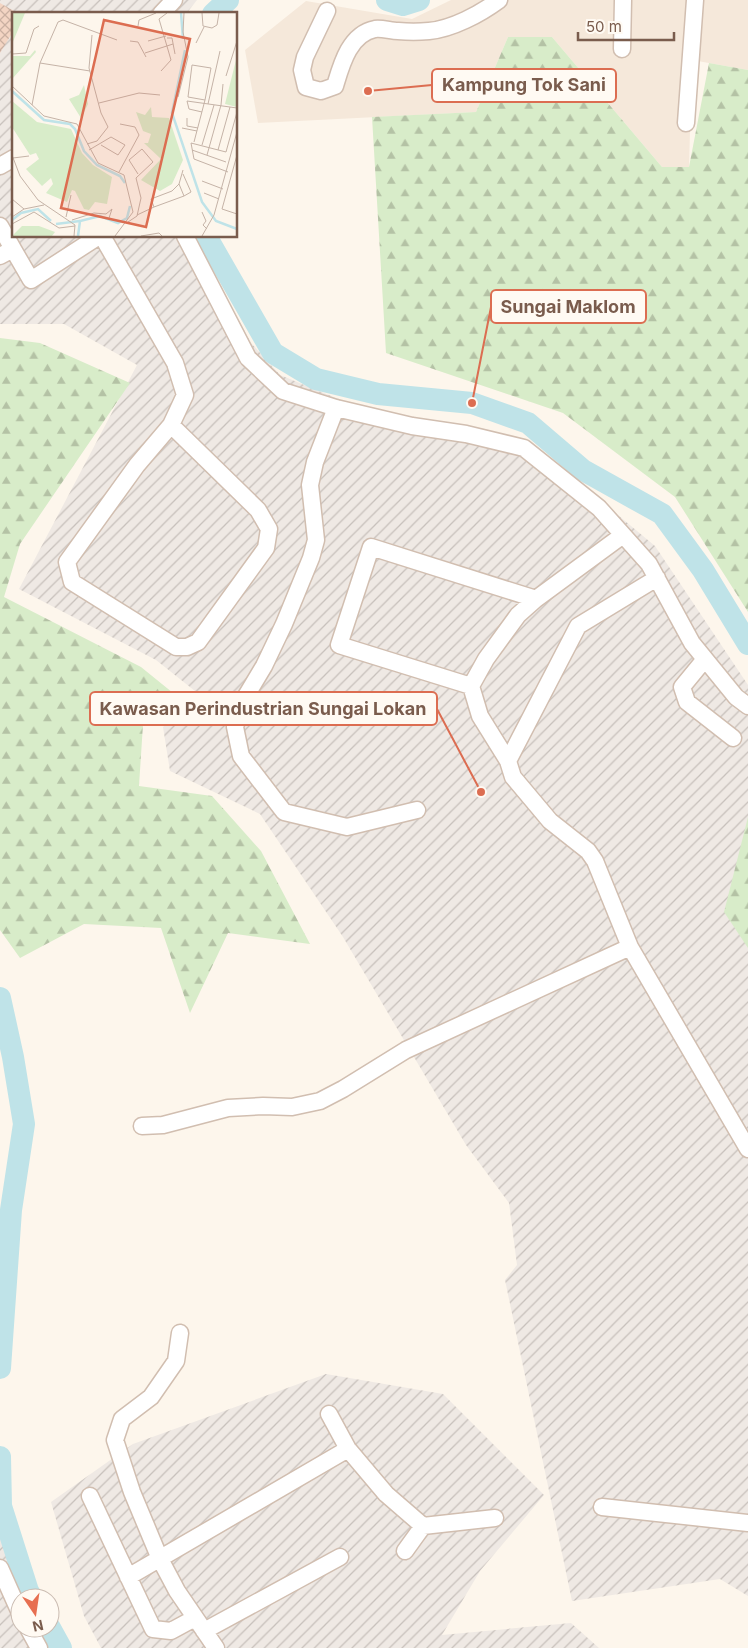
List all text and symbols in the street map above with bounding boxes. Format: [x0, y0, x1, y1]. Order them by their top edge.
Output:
scale bar [578, 10, 674, 42]
inset map [12, 12, 238, 238]
text: 50 m [586, 17, 622, 36]
callout: Kampung Tok Sani [432, 69, 616, 102]
text: Kampung Tok Sani [442, 74, 606, 95]
callout: Sungai Maklom [491, 290, 646, 323]
text: Sungai Maklom [500, 296, 636, 317]
callout: Kawasan Perindustrian Sungai Lokan [90, 692, 437, 725]
text: Kawasan Perindustrian Sungai Lokan [100, 698, 426, 719]
north arrow [10, 1588, 60, 1638]
text: N [31, 1617, 45, 1636]

